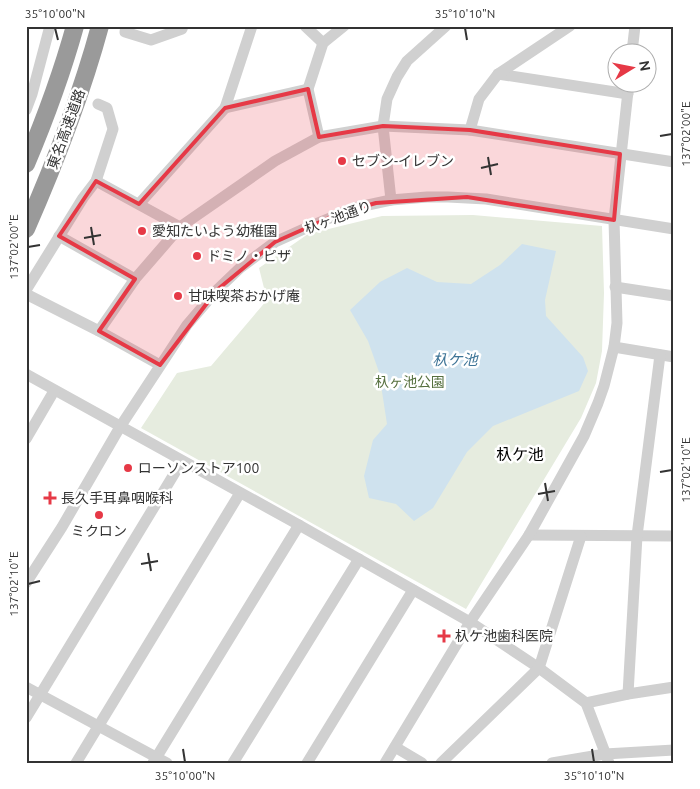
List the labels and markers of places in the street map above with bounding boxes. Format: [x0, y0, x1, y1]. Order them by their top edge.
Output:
place label: セブン-イレブン [352, 153, 454, 169]
marker: セブン-イレブン [336, 155, 348, 167]
place label: 愛知たいよう幼稚園 [152, 223, 278, 239]
marker: 愛知たいよう幼稚園 [136, 225, 148, 237]
place label: ドミノ・ピザ [207, 248, 291, 264]
marker: ドミノ・ピザ [191, 250, 203, 262]
place label: 甘味喫茶おかげ庵 [188, 288, 300, 304]
marker: 甘味喫茶おかげ庵 [172, 290, 184, 302]
place label: ローソンストア100 [138, 460, 260, 476]
marker: ローソンストア100 [122, 462, 134, 474]
place label: 長久手耳鼻咽喉科 [61, 490, 173, 506]
marker: 長久手耳鼻咽喉科 [43, 491, 57, 505]
marker: ミクロン [93, 509, 105, 521]
place label: ミクロン [71, 523, 127, 539]
place label: 杁ケ池歯科医院 [455, 628, 553, 644]
marker: 杁ケ池歯科医院 [437, 629, 451, 643]

